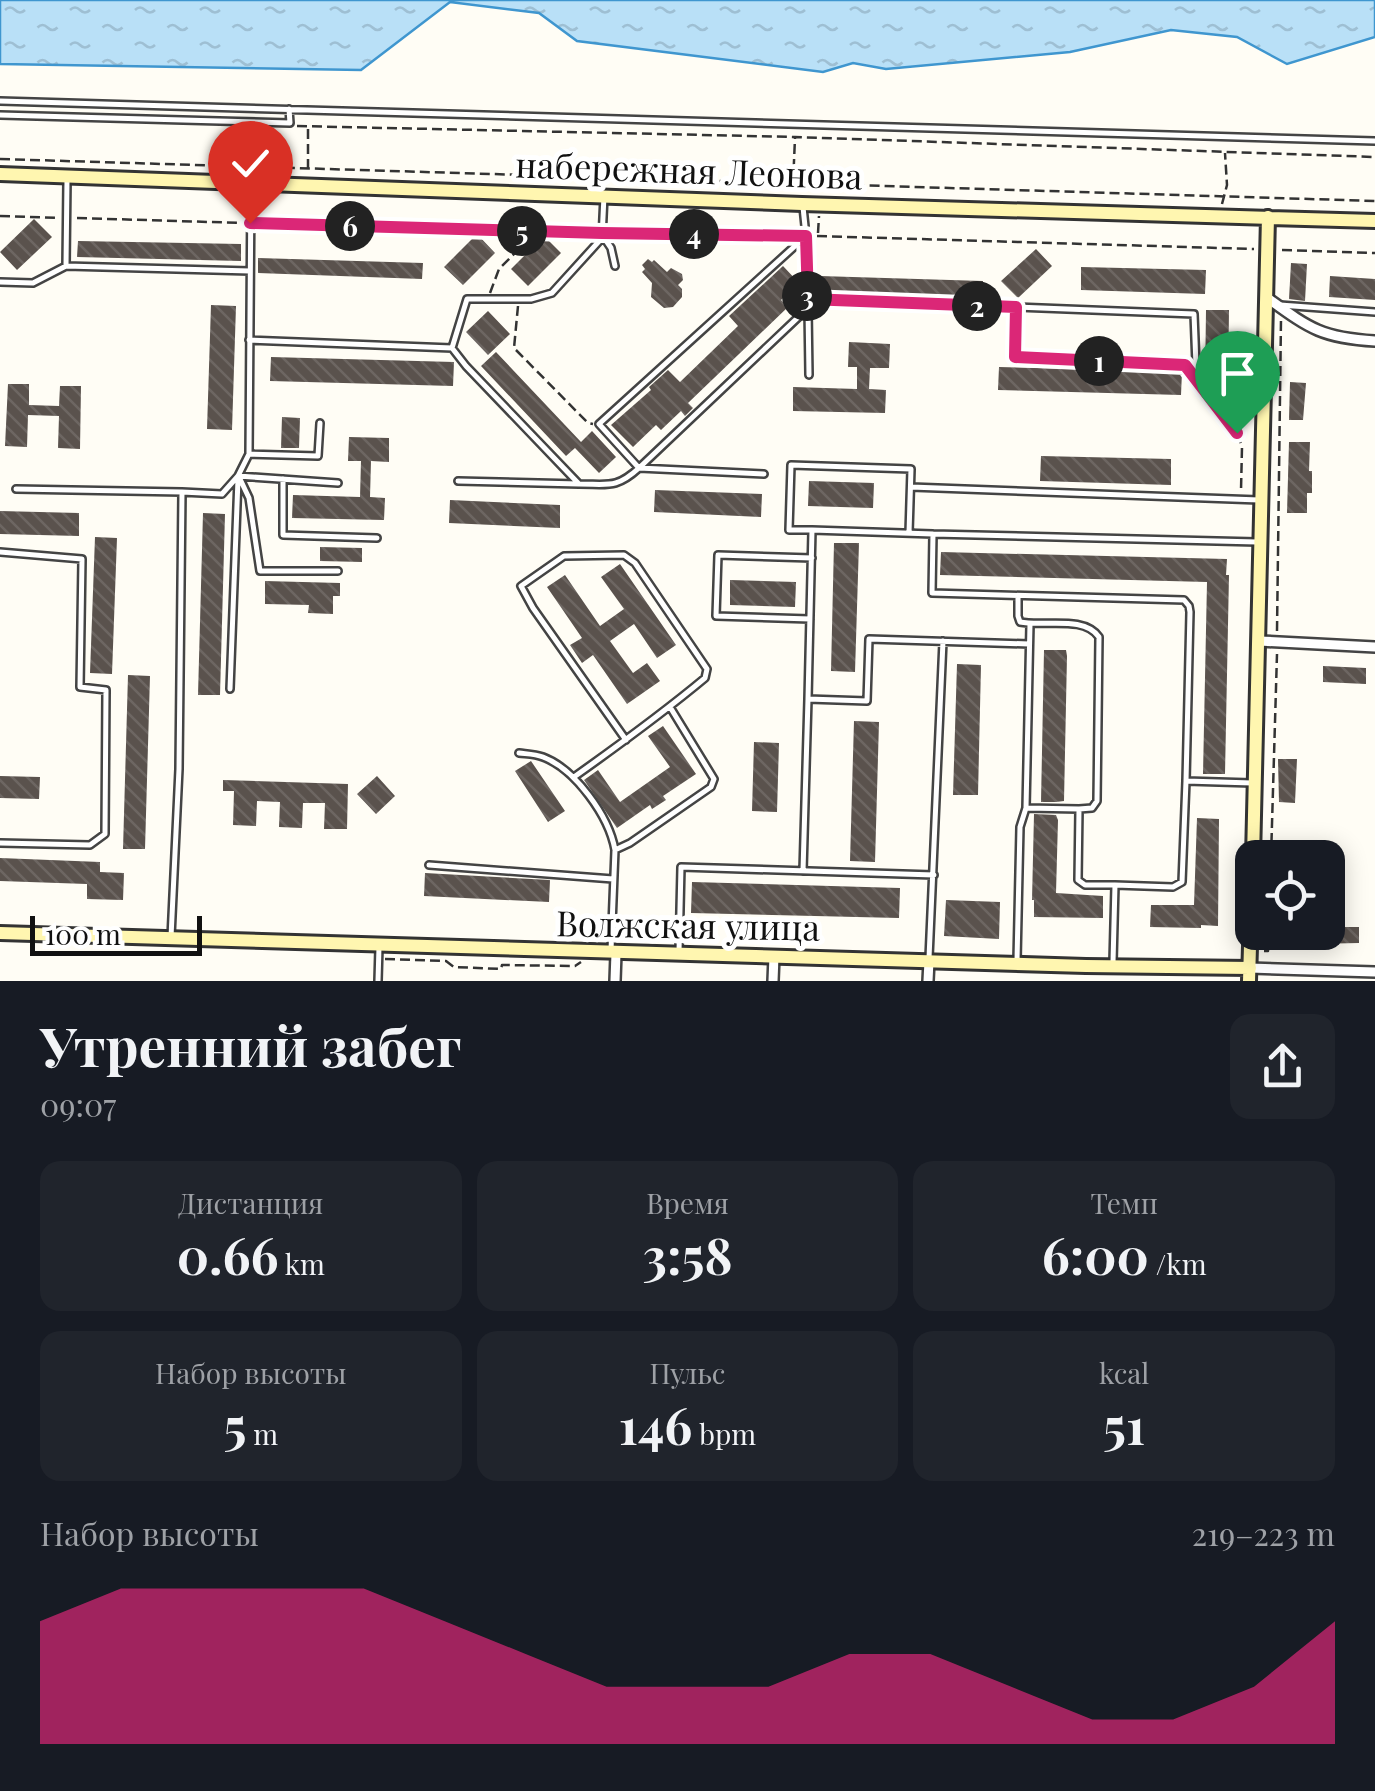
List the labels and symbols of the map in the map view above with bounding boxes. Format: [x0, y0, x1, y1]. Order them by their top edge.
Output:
pin [208, 121, 293, 224]
street label: набережная Леонова [515, 139, 864, 199]
pin: 6 [325, 201, 375, 251]
pin: 5 [497, 206, 547, 256]
pin: 4 [669, 209, 719, 259]
pin: 3 [782, 271, 832, 321]
pin: 2 [952, 281, 1002, 331]
pin [1195, 331, 1280, 434]
pin: 1 [1074, 336, 1124, 386]
street label: Волжская улица [556, 898, 821, 950]
scale bar [30, 911, 202, 956]

